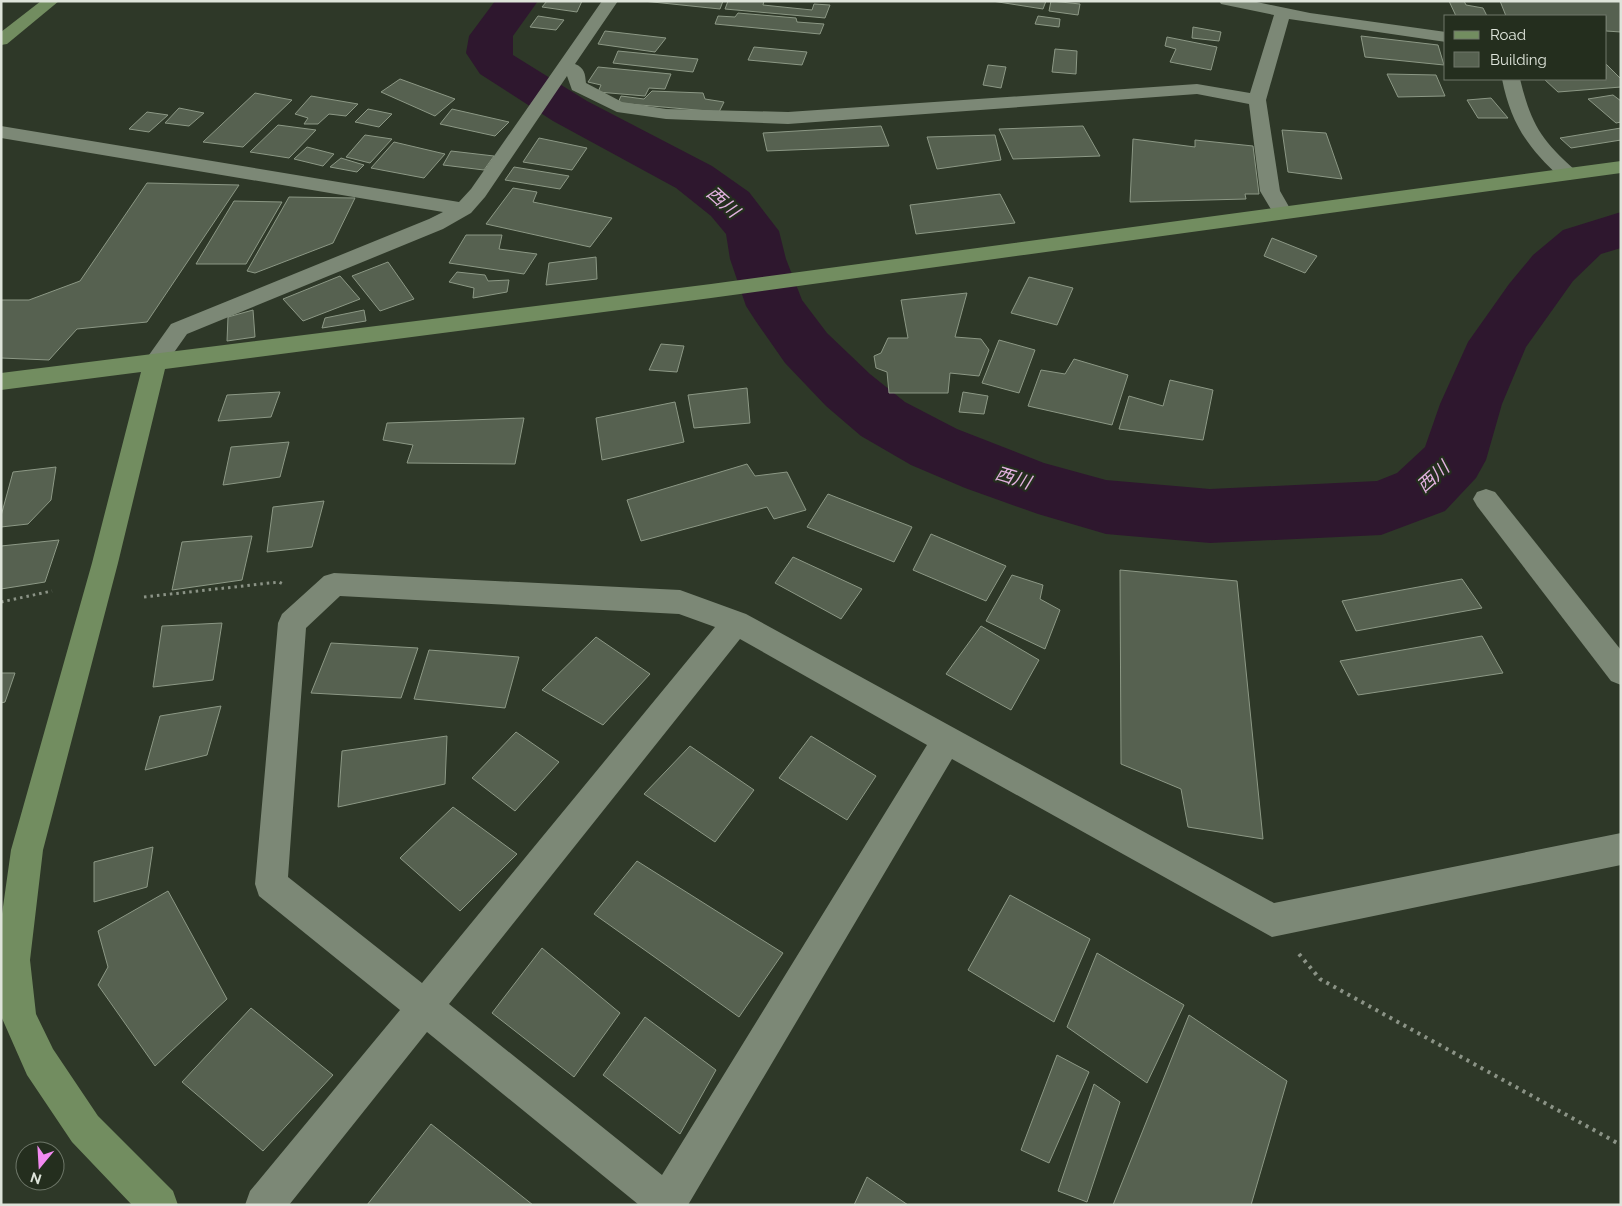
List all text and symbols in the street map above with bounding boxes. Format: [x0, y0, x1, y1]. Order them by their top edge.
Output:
legend [1444, 15, 1607, 80]
text: Road [1490, 26, 1526, 44]
text: Building [1490, 51, 1547, 69]
water label: 西川 [703, 182, 745, 223]
water label: 西川 [1412, 455, 1455, 496]
water label: 西川 [993, 462, 1035, 493]
north arrow [15, 1141, 65, 1191]
text: N [28, 1169, 44, 1188]

